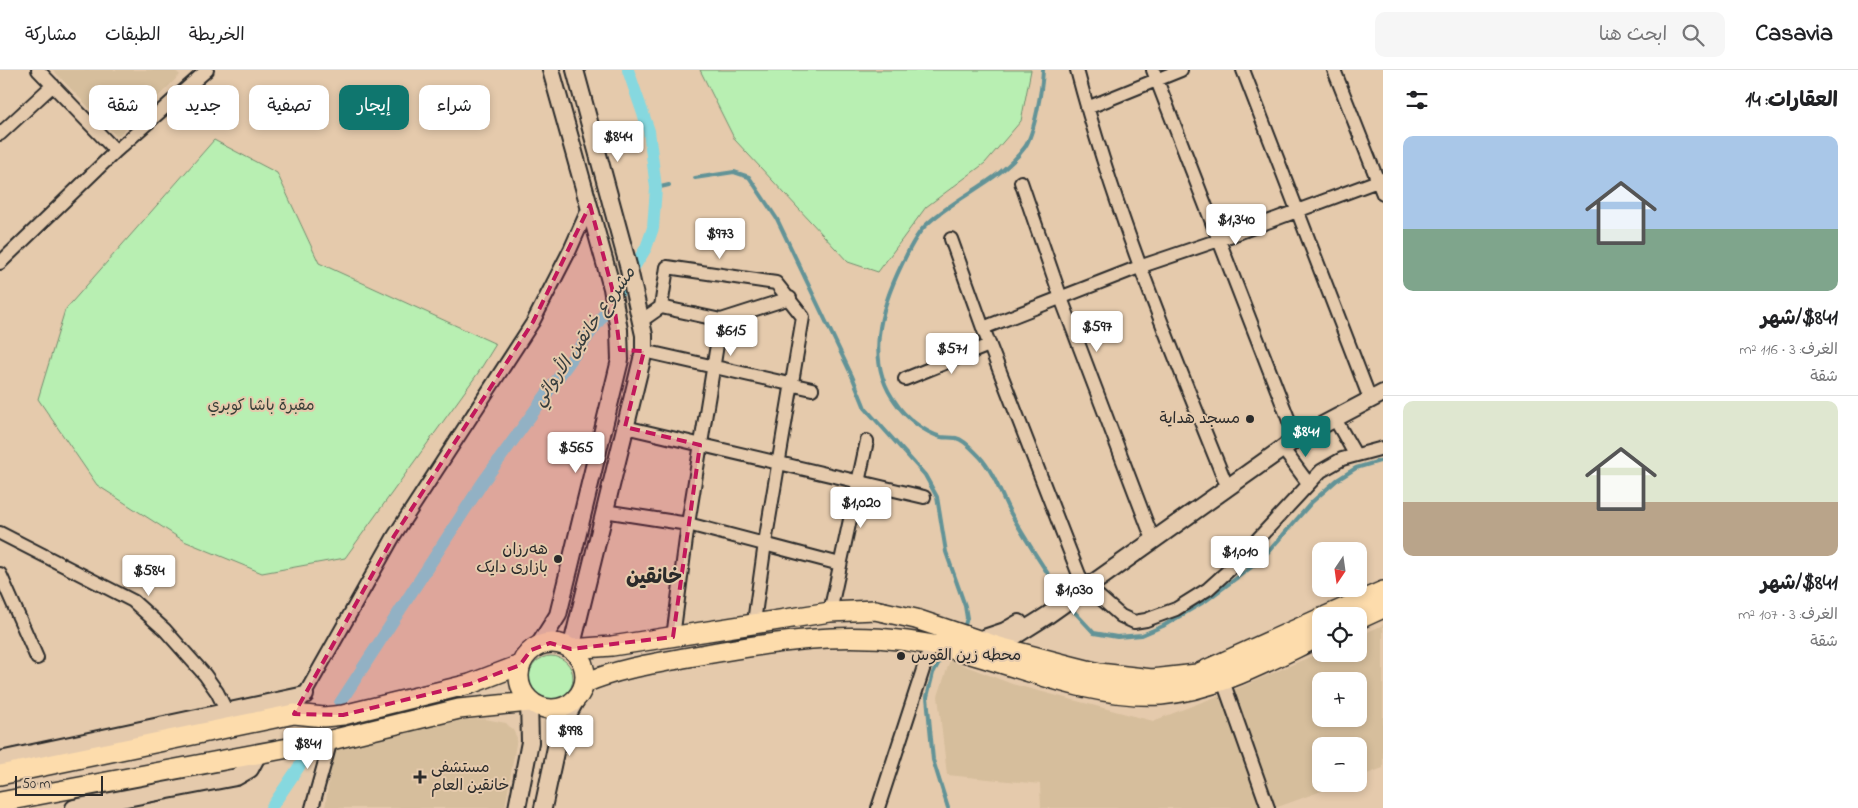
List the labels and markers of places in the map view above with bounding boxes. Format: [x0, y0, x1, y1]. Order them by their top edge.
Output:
pin: $844 [588, 121, 648, 163]
pin: $1,340 [1195, 204, 1277, 246]
pin: $973 [690, 218, 750, 260]
pin: $597 [1067, 310, 1127, 353]
pin: $615 [701, 314, 761, 357]
pin: $571 [922, 332, 982, 375]
place label: مسجد هداية [1159, 407, 1240, 431]
marker: مسجد هداية [1244, 413, 1256, 425]
pin: $841 [1276, 416, 1336, 458]
pin: $565 [546, 432, 606, 474]
pin: $1,020 [820, 486, 902, 529]
pin: $1,010 [1199, 536, 1281, 578]
place label: هەرزان بازاری دایک [476, 538, 548, 580]
marker: هەرزان بازاری دایک [552, 553, 564, 565]
pin: $584 [119, 554, 179, 597]
pin: $1,030 [1033, 574, 1115, 616]
place label: محطه زين القوس [911, 644, 1021, 668]
marker: محطه زين القوس [895, 650, 907, 662]
pin: $998 [540, 714, 600, 757]
pin: $841 [278, 728, 338, 770]
place label: مستشفى خانقين العام [431, 756, 509, 798]
marker: مستشفى خانقين العام [413, 770, 427, 784]

